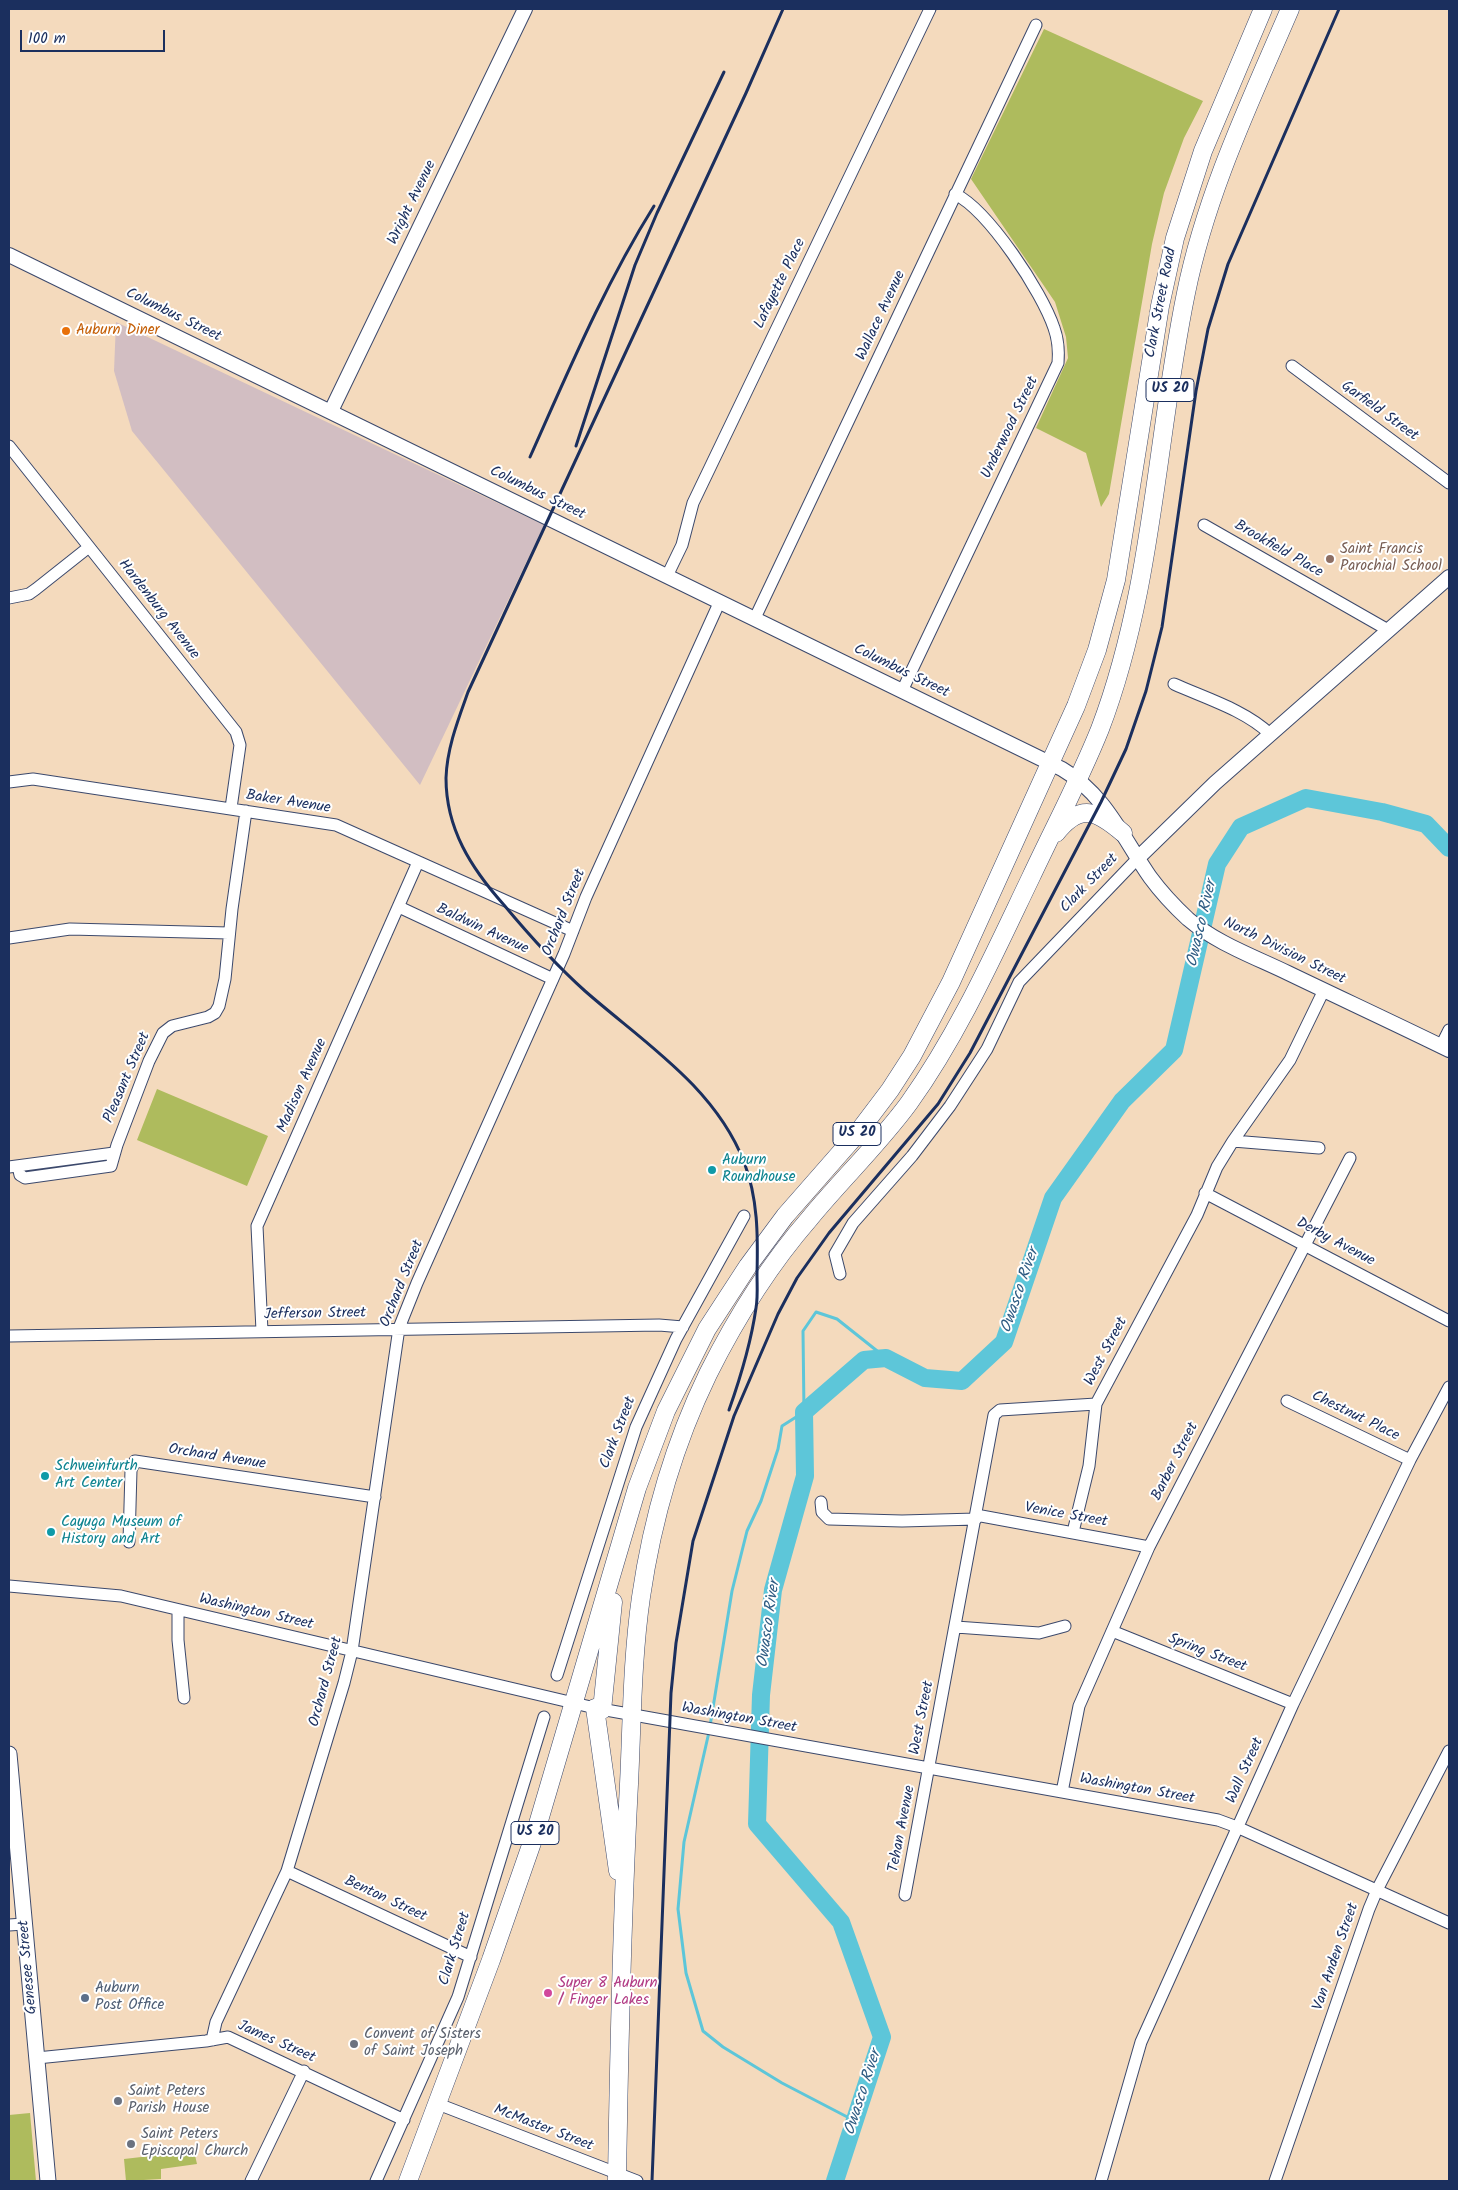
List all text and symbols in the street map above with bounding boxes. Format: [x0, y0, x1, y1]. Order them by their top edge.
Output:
scale bar [22, 20, 168, 52]
text: 100 m [28, 27, 66, 51]
street label: Wright Avenue [385, 158, 441, 248]
street label: Lafayette Place [751, 236, 811, 332]
street label: Clark Street Road [1142, 246, 1182, 360]
street label: Wallace Avenue [853, 268, 911, 364]
street label: Columbus Street [122, 285, 224, 347]
place label: Auburn Diner [76, 322, 159, 340]
marker: Auburn Diner [60, 325, 72, 337]
street label: Underwood Street [978, 374, 1044, 482]
road number: US 20 [1146, 378, 1194, 402]
street label: Garfield Street [1337, 378, 1421, 446]
street label: Columbus Street [486, 463, 588, 525]
street label: Brookfield Place [1231, 517, 1325, 583]
place label: Saint Francis Parochial School [1340, 541, 1442, 576]
marker: Saint Francis Parochial School [1324, 553, 1336, 565]
street label: Hardenburg Avenue [113, 557, 203, 663]
street label: Columbus Street [850, 641, 952, 703]
street label: Baker Avenue [244, 787, 332, 819]
street label: Clark Street [1057, 851, 1123, 917]
street label: Orchard Street [539, 867, 591, 959]
water label: Owasco River [1184, 879, 1222, 969]
street label: Baldwin Avenue [433, 901, 531, 959]
street label: North Division Street [1220, 915, 1348, 989]
street label: Pleasant Street [101, 1030, 155, 1126]
street label: Madison Avenue [274, 1036, 332, 1136]
road number: US 20 [833, 1122, 881, 1146]
place label: Auburn Roundhouse [722, 1152, 795, 1187]
marker: Auburn Roundhouse [706, 1164, 718, 1176]
street label: Derby Avenue [1293, 1215, 1377, 1271]
street label: Orchard Street [377, 1238, 429, 1330]
water label: Owasco River [998, 1246, 1044, 1336]
street label: Jefferson Street [264, 1305, 366, 1325]
street label: West Street [1082, 1315, 1132, 1389]
street label: Chestnut Place [1308, 1388, 1402, 1446]
street label: Clark Street [597, 1394, 641, 1472]
street label: Barber Street [1149, 1420, 1203, 1504]
street label: Orchard Avenue [167, 1441, 267, 1475]
place label: Schweinfurth Art Center [55, 1458, 138, 1493]
marker: Schweinfurth Art Center [39, 1470, 51, 1482]
street label: Venice Street [1023, 1500, 1109, 1532]
place label: Cayuga Museum of History and Art [61, 1514, 181, 1549]
marker: Cayuga Museum of History and Art [45, 1526, 57, 1538]
water label: Owasco River [754, 1579, 786, 1669]
street label: Washington Street [197, 1591, 315, 1635]
street label: Spring Street [1165, 1631, 1249, 1677]
street label: Orchard Street [306, 1635, 348, 1729]
street label: West Street [907, 1680, 939, 1756]
street label: Washington Street [680, 1700, 798, 1738]
street label: Wall Street [1224, 1735, 1268, 1807]
street label: Washington Street [1078, 1771, 1196, 1809]
street label: Tehan Avenue [886, 1784, 920, 1874]
road number: US 20 [511, 1822, 559, 1845]
street label: Benton Street [341, 1873, 429, 1927]
street label: Van Anden Street [1310, 1901, 1364, 2013]
street label: Clark Street [436, 1910, 476, 1988]
street label: Genesee Street [16, 1919, 42, 2015]
place label: Super 8 Auburn / Finger Lakes [558, 1975, 658, 2010]
place label: Auburn Post Office [95, 1980, 164, 2015]
marker: Super 8 Auburn / Finger Lakes [542, 1987, 554, 1999]
marker: Auburn Post Office [79, 1992, 91, 2004]
street label: James Street [234, 2018, 318, 2068]
place label: Convent of Sisters of Saint Joseph [364, 2026, 481, 2061]
marker: Convent of Sisters of Saint Joseph [348, 2038, 360, 2050]
water label: Owasco River [841, 2048, 887, 2138]
place label: Saint Peters Parish House [128, 2083, 209, 2118]
marker: Saint Peters Parish House [112, 2095, 124, 2107]
street label: McMaster Street [491, 2102, 595, 2156]
place label: Saint Peters Episcopal Church [141, 2126, 248, 2161]
marker: Saint Peters Episcopal Church [125, 2138, 137, 2150]

